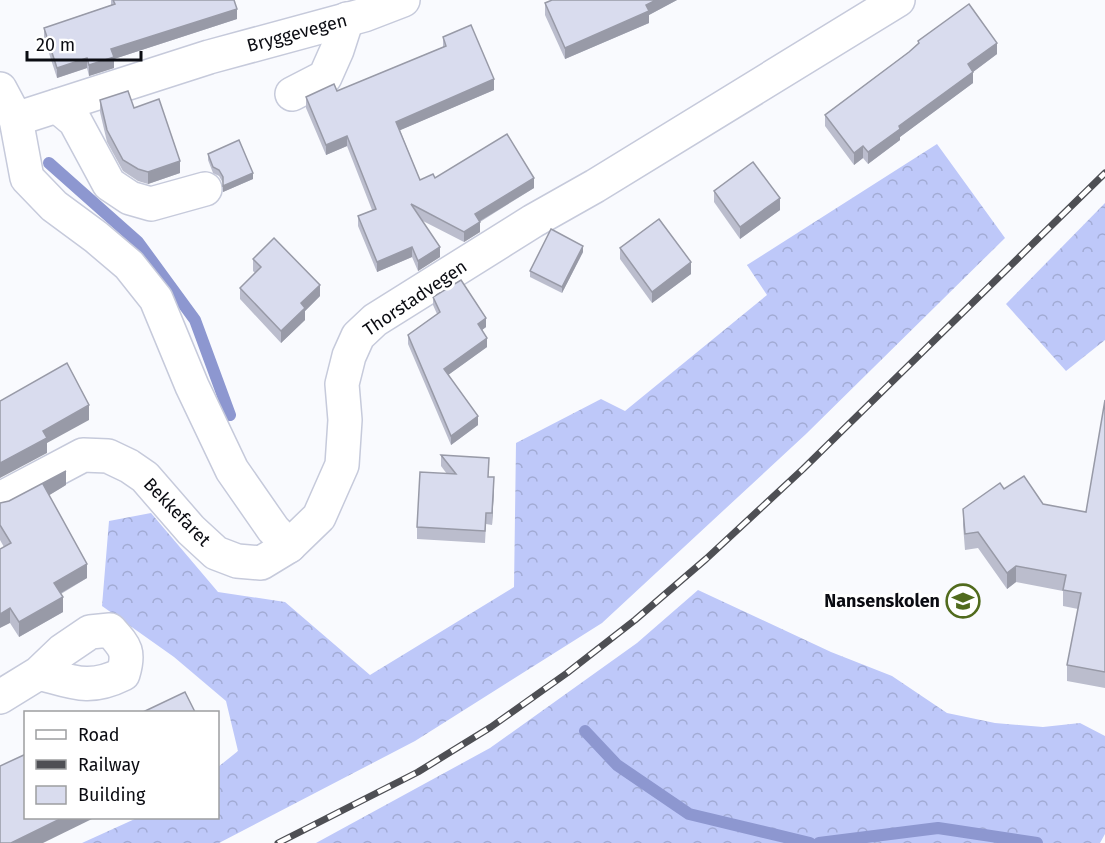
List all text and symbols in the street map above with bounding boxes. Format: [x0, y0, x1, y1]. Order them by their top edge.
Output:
street label: Bryggevegen [244, 9, 350, 57]
scale bar [27, 24, 141, 62]
text: 20 m [36, 34, 75, 56]
street label: Thorstadvegen [359, 255, 471, 341]
street label: Bekkefaret [139, 473, 215, 551]
school or university icon: Nansenskolen [945, 583, 981, 619]
place label: Nansenskolen [824, 590, 940, 612]
legend [24, 711, 219, 819]
text: Road [78, 724, 120, 746]
text: Railway [78, 754, 140, 776]
text: Building [78, 784, 146, 806]

